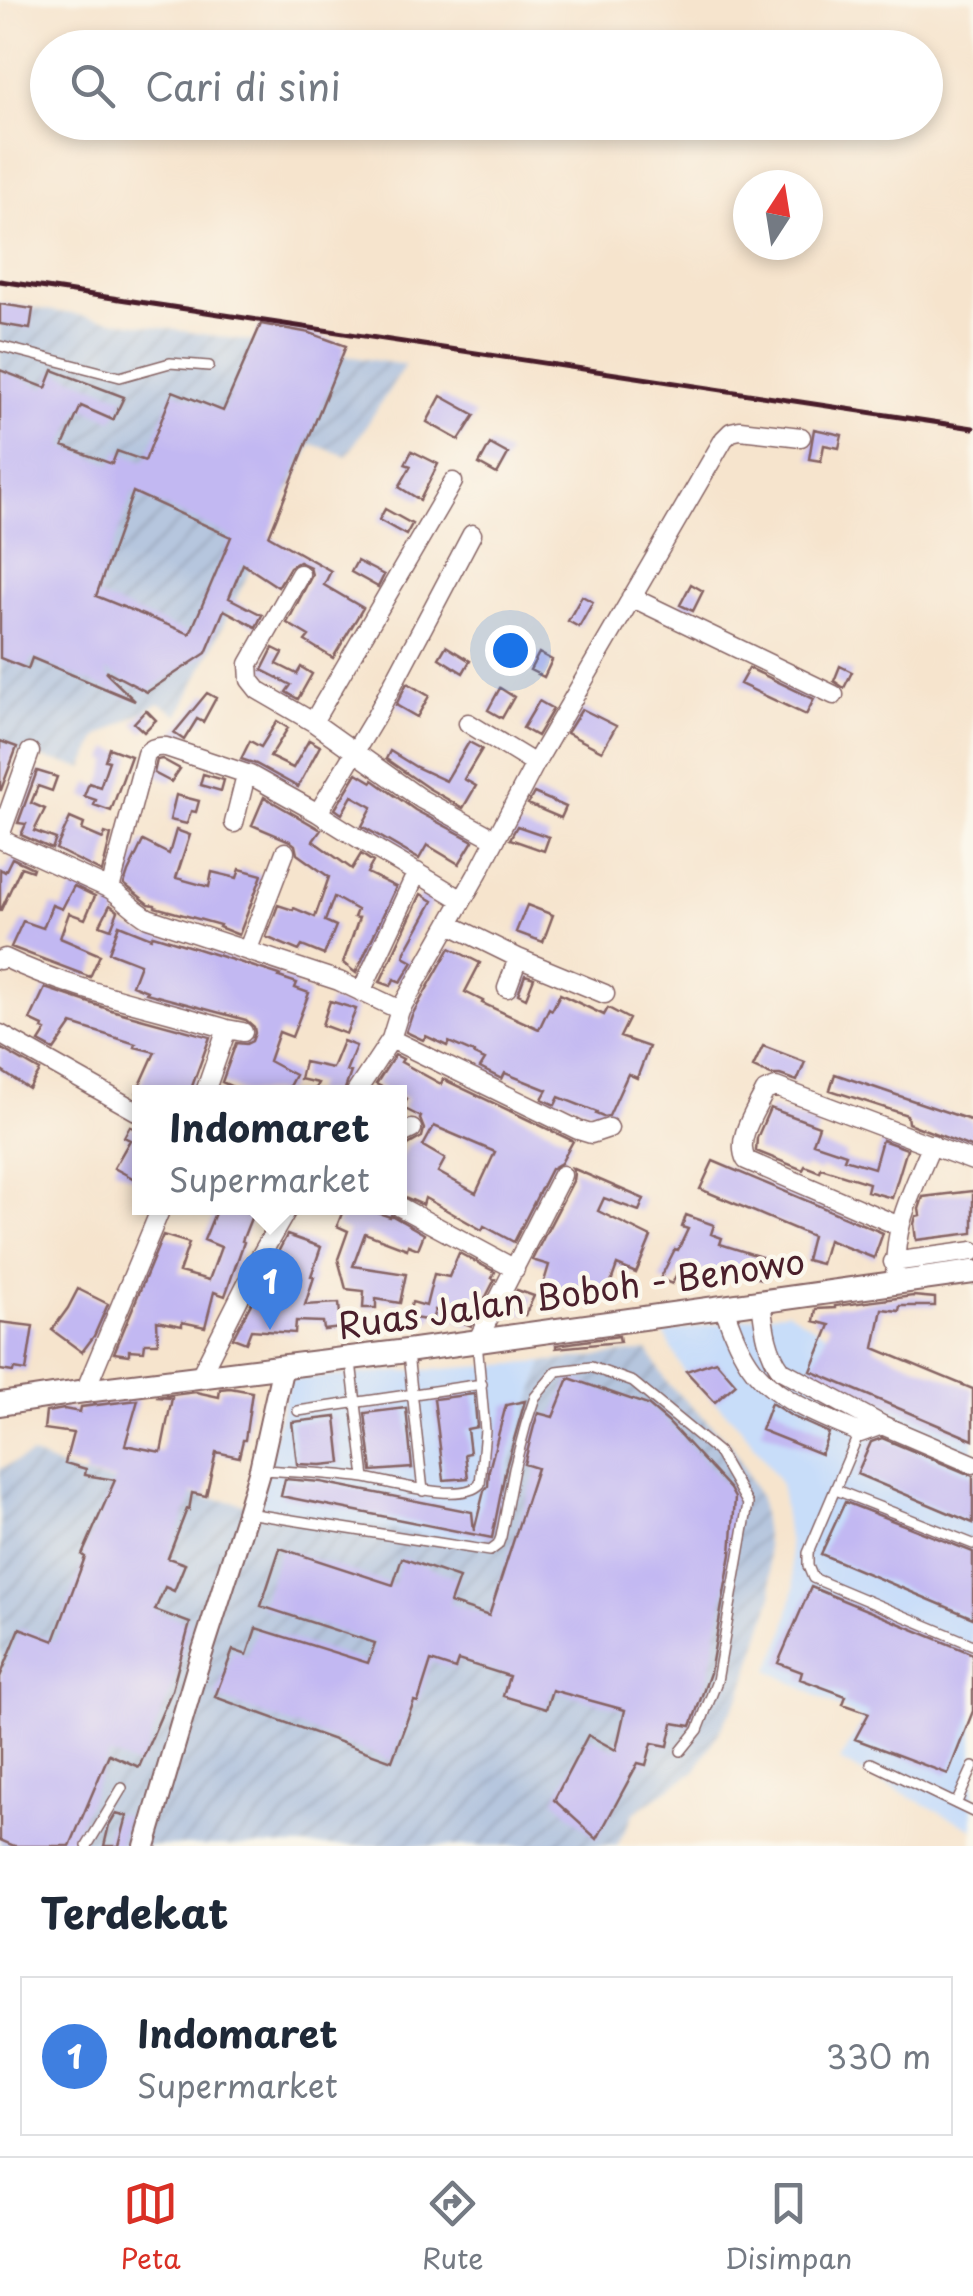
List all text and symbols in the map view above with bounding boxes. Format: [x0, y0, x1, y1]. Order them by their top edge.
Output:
search box [30, 30, 943, 140]
text: Cari di sini [145, 57, 341, 114]
icon: search [65, 58, 120, 113]
north arrow [733, 170, 823, 260]
your location [485, 625, 536, 676]
popup [132, 1085, 407, 1215]
text: Indomaret [169, 1098, 370, 1155]
text: Supermarket [169, 1155, 370, 1203]
street label: Ruas Jalan Boboh - Benowo [334, 1233, 808, 1351]
pin: 1 [238, 1248, 302, 1330]
text: Terdekat [40, 1880, 228, 1943]
text: Indomaret [137, 2004, 338, 2061]
text: 1 [67, 2032, 82, 2080]
text: 330 m [826, 2032, 931, 2080]
text: Supermarket [137, 2061, 338, 2109]
tab: Peta [121, 2176, 181, 2279]
tab: Rute [422, 2176, 484, 2279]
tab: Disimpan [725, 2176, 852, 2279]

